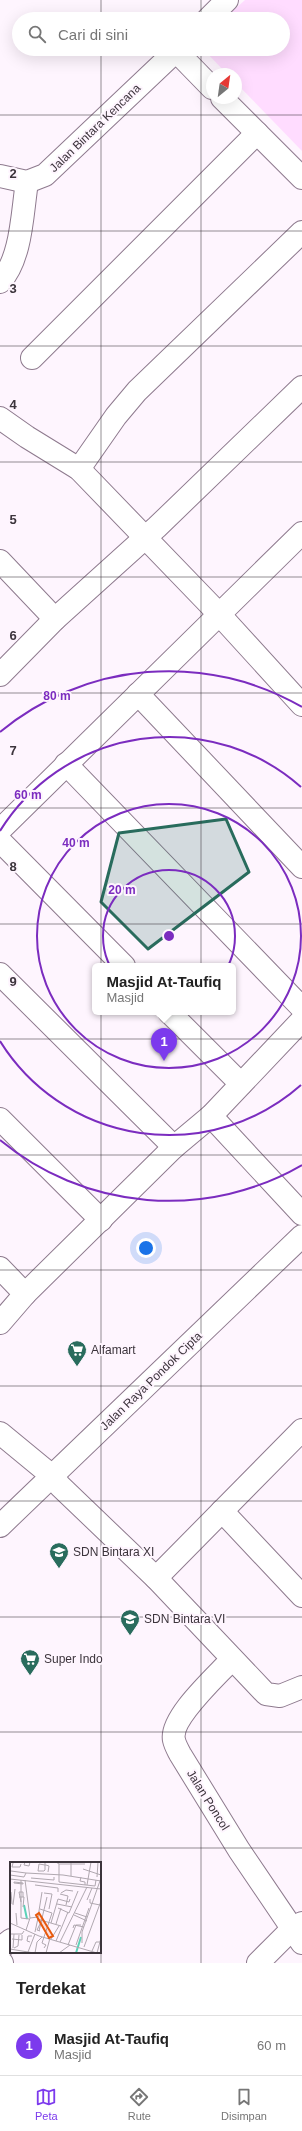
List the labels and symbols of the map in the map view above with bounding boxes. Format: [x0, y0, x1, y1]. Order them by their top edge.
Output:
north arrow [206, 68, 242, 104]
street label: Jalan Bintara Kencana [47, 81, 144, 175]
text: 2 [9, 166, 17, 181]
text: 3 [9, 281, 17, 296]
text: 4 [9, 397, 17, 412]
text: 5 [9, 512, 17, 527]
text: 6 [9, 628, 17, 643]
text: 80 m [43, 689, 71, 703]
text: 7 [9, 743, 17, 758]
text: 60 m [14, 788, 42, 802]
text: 40 m [62, 836, 90, 850]
text: 8 [9, 859, 17, 874]
text: 20 m [108, 883, 136, 897]
centre of rings [162, 929, 176, 943]
text: 9 [9, 974, 17, 989]
pin: 1 [151, 1028, 177, 1061]
your location [136, 1238, 156, 1258]
street label: Jalan Raya Pondok Cipta [97, 1329, 205, 1433]
supermarket icon: Alfamart [66, 1339, 88, 1367]
place label: Alfamart [91, 1343, 136, 1357]
school or university icon: SDN Bintara XI [48, 1541, 70, 1569]
place label: SDN Bintara XI [73, 1545, 154, 1559]
school or university icon: SDN Bintara VI [119, 1608, 141, 1636]
place label: SDN Bintara VI [144, 1612, 225, 1626]
supermarket icon: Super Indo [19, 1648, 41, 1676]
place label: Super Indo [44, 1652, 103, 1666]
street label: Jalan Poncol [184, 1767, 232, 1833]
inset map [10, 1862, 101, 1953]

